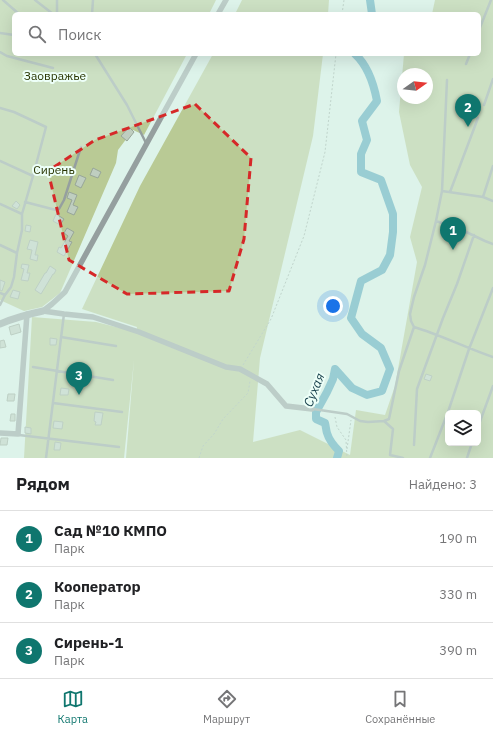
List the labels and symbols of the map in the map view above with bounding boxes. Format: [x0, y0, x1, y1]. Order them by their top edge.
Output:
park label: Заовражье [24, 68, 87, 83]
north arrow [397, 68, 433, 104]
pin: 2 [455, 94, 481, 127]
park label: Сирень [33, 162, 75, 177]
pin: 1 [440, 217, 466, 250]
your location [323, 296, 343, 316]
pin: 3 [66, 362, 92, 395]
water label: Сухая [300, 370, 328, 409]

